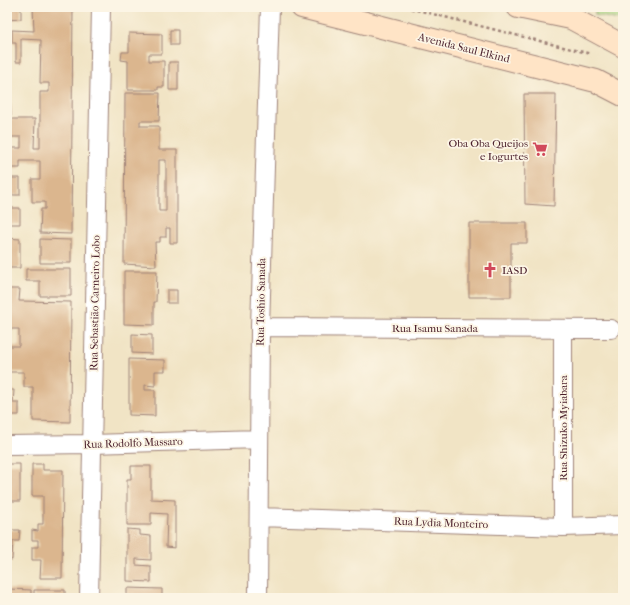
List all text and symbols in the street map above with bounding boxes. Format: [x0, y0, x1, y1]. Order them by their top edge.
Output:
street label: Avenida Saul Elkind [416, 30, 512, 66]
place label: Oba Oba Queijos e Iogurtes [448, 137, 528, 163]
supermarket icon: Oba Oba Queijos e Iogurtes [531, 140, 549, 158]
street label: Rua Sebastião Carneiro Lobo [87, 234, 103, 371]
street label: Rua Toshio Sanada [254, 257, 268, 346]
church icon: IASD [481, 261, 499, 279]
place label: IASD [502, 264, 528, 277]
street label: Rua Isamu Sanada [392, 322, 479, 335]
street label: Rua Shizuko Myiabara [557, 374, 570, 481]
street label: Rua Rodolfo Massaro [83, 435, 183, 451]
street label: Rua Lydia Monteiro [394, 515, 489, 531]

